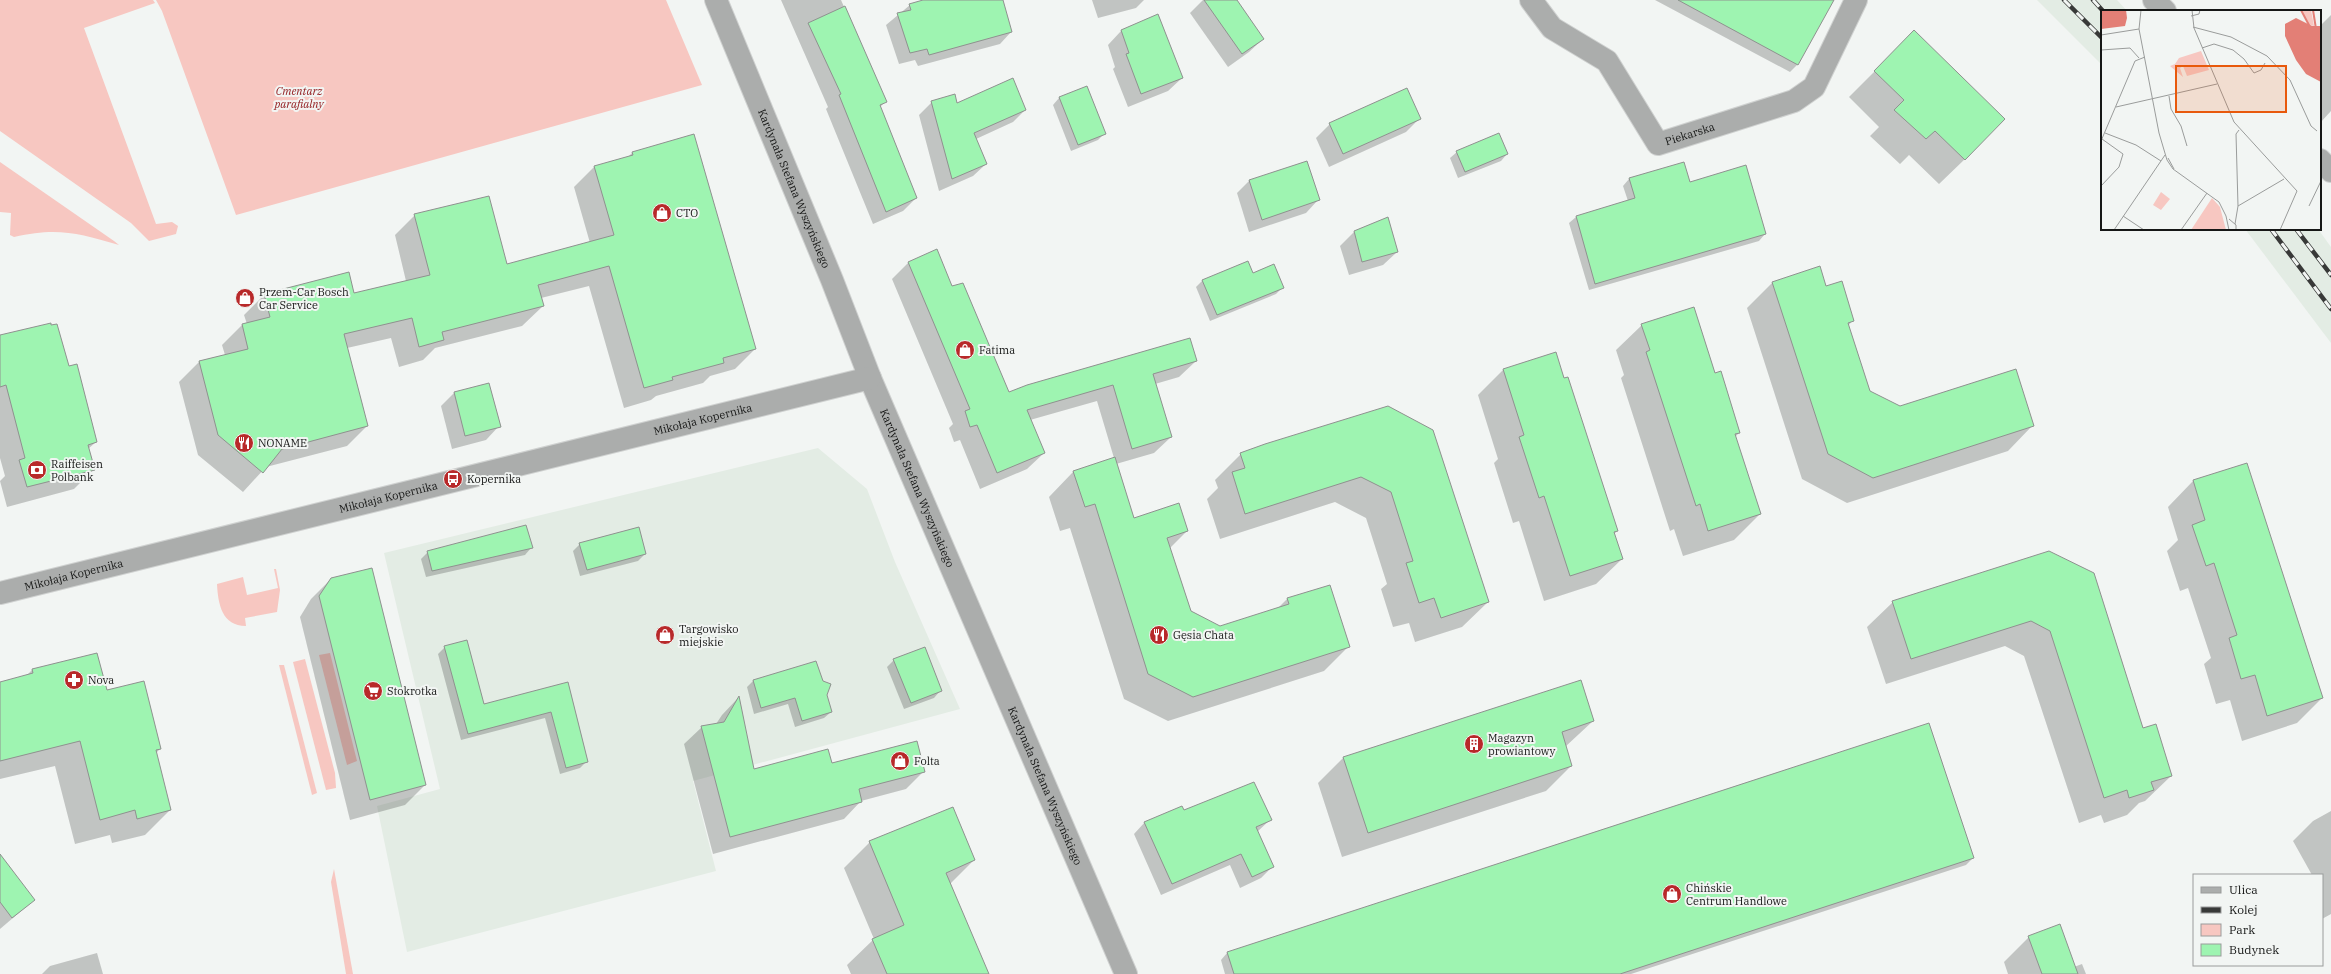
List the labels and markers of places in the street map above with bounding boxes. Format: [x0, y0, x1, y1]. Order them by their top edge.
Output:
shop icon: CTO [651, 202, 673, 224]
place label: CTO [676, 206, 698, 220]
place label: Przem-Car Bosch Car Service [259, 285, 349, 312]
shop icon: Przem-Car Bosch Car Service [234, 287, 256, 309]
shop icon: Fatima [954, 339, 976, 361]
place label: Fatima [979, 343, 1015, 357]
restaurant icon: NONAME [233, 432, 255, 454]
place label: NONAME [258, 436, 307, 450]
place label: Raiffeisen Polbank [51, 457, 103, 484]
bank icon: Raiffeisen Polbank [26, 459, 48, 481]
bus stop icon: Kopernika [442, 468, 464, 490]
place label: Kopernika [467, 472, 521, 486]
place label: Targowisko miejskie [679, 622, 739, 649]
shop icon: Targowisko miejskie [654, 624, 676, 646]
restaurant icon: Gęsia Chata [1148, 624, 1170, 646]
place label: Gęsia Chata [1173, 628, 1234, 642]
pharmacy icon: Nova [63, 669, 85, 691]
place label: Nova [88, 673, 114, 687]
supermarket icon: Stokrotka [362, 680, 384, 702]
place label: Stokrotka [387, 684, 437, 698]
place label: Magazyn prowiantowy [1488, 731, 1556, 758]
building icon: Magazyn prowiantowy [1463, 733, 1485, 755]
shop icon: Folta [889, 750, 911, 772]
place label: Folta [914, 754, 940, 768]
place label: Chińskie Centrum Handlowe [1686, 881, 1787, 908]
shop icon: Chińskie Centrum Handlowe [1661, 883, 1683, 905]

